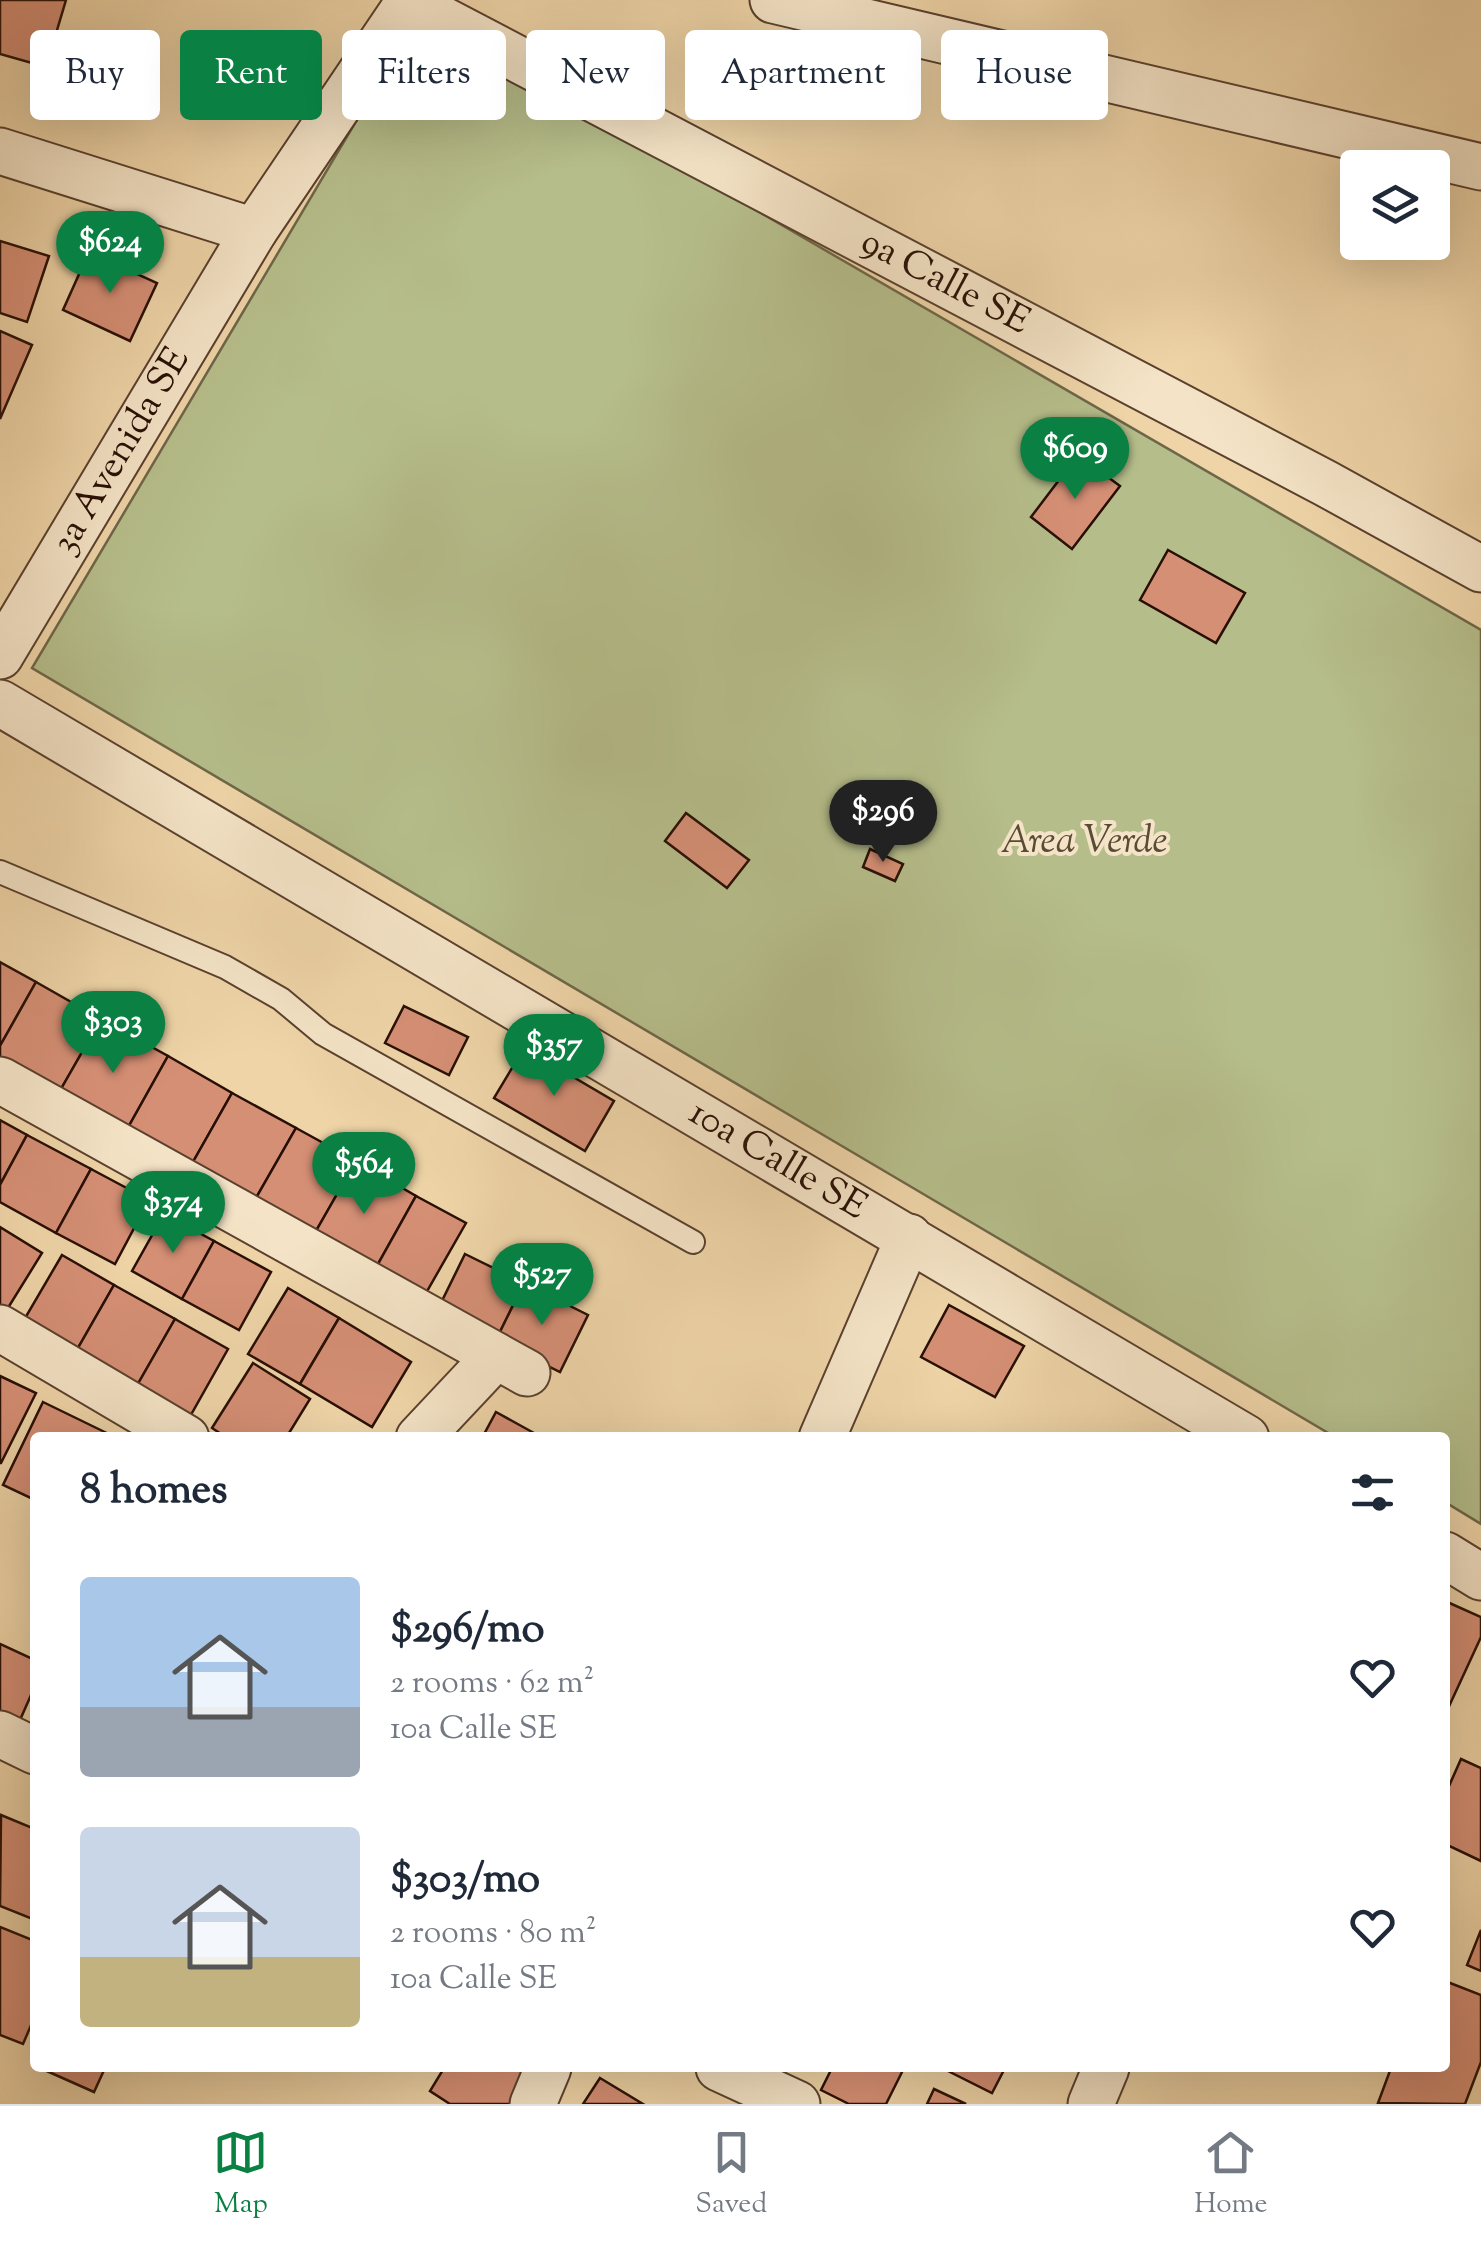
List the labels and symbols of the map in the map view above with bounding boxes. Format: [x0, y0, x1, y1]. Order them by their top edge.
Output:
pin: $624 [51, 211, 169, 296]
street label: 9a Calle SE [851, 217, 1039, 350]
street label: 3a Avenida SE [39, 338, 205, 565]
pin: $609 [1016, 417, 1134, 502]
pin: $296 [824, 780, 942, 865]
park label: Area Verde [1000, 816, 1168, 870]
pin: $303 [54, 991, 172, 1076]
pin: $357 [495, 1014, 613, 1099]
street label: 10a Calle SE [678, 1088, 876, 1235]
pin: $564 [305, 1132, 423, 1217]
pin: $374 [114, 1171, 232, 1256]
pin: $527 [483, 1243, 601, 1328]

